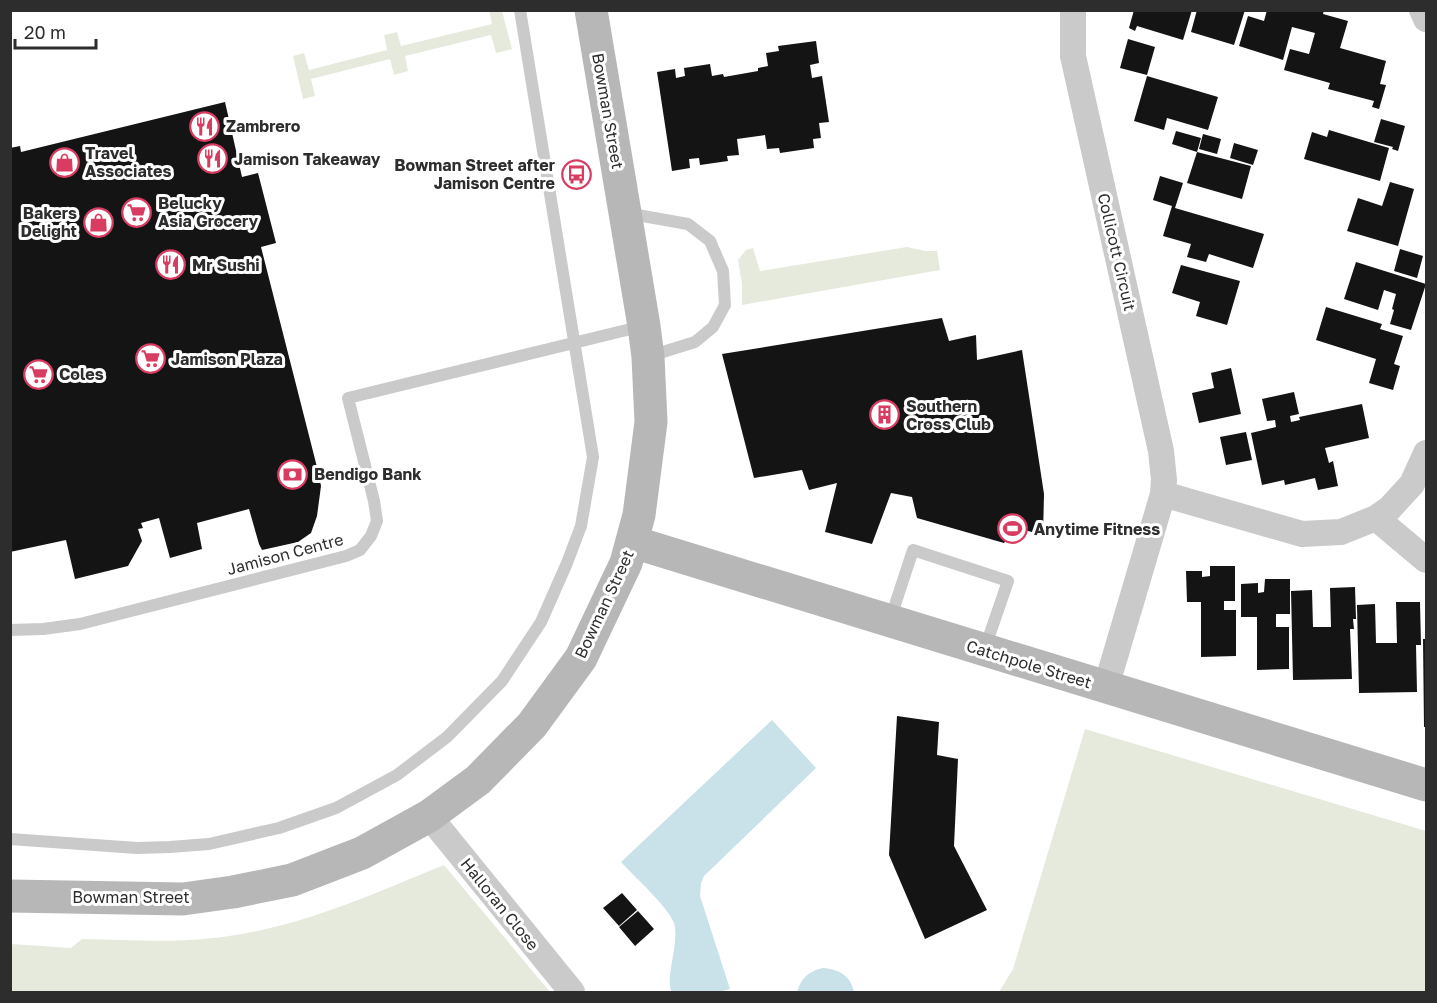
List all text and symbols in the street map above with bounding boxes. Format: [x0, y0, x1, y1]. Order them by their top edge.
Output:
scale bar [15, 12, 96, 50]
text: 20 m [24, 21, 66, 43]
street label: Bowman Street [588, 51, 628, 171]
restaurant icon: Zambrero [189, 110, 221, 142]
place label: Zambrero [226, 116, 301, 136]
place label: Travel Associates [85, 143, 171, 181]
restaurant icon: Jamison Takeaway [197, 143, 229, 175]
shop icon: Travel Associates [48, 146, 80, 178]
place label: Jamison Takeaway [234, 149, 381, 169]
place label: Bowman Street after Jamison Centre [394, 155, 555, 193]
bus stop icon: Bowman Street after Jamison Centre [560, 158, 592, 190]
street label: Collicott Circuit [1094, 191, 1140, 313]
place label: Belucky Asia Grocery [158, 193, 259, 231]
supermarket icon: Belucky Asia Grocery [121, 196, 153, 228]
place label: Bakers Delight [20, 203, 77, 241]
shop icon: Bakers Delight [82, 206, 114, 238]
restaurant icon: Mr Sushi [155, 249, 187, 281]
place label: Mr Sushi [192, 255, 260, 275]
supermarket icon: Jamison Plaza [134, 343, 166, 375]
place label: Jamison Plaza [171, 349, 283, 369]
supermarket icon: Coles [22, 358, 54, 390]
place label: Coles [59, 364, 104, 384]
place label: Southern Cross Club [906, 396, 991, 434]
building icon: Southern Cross Club [869, 399, 901, 431]
bank icon: Bendigo Bank [277, 458, 309, 490]
place label: Bendigo Bank [314, 464, 422, 484]
sports icon: Anytime Fitness [997, 513, 1029, 545]
place label: Anytime Fitness [1034, 519, 1160, 539]
street label: Jamison Centre [225, 529, 345, 579]
street label: Bowman Street [570, 547, 638, 661]
street label: Catchpole Street [964, 635, 1094, 693]
street label: Halloran Close [457, 854, 543, 954]
street label: Bowman Street [72, 887, 190, 907]

